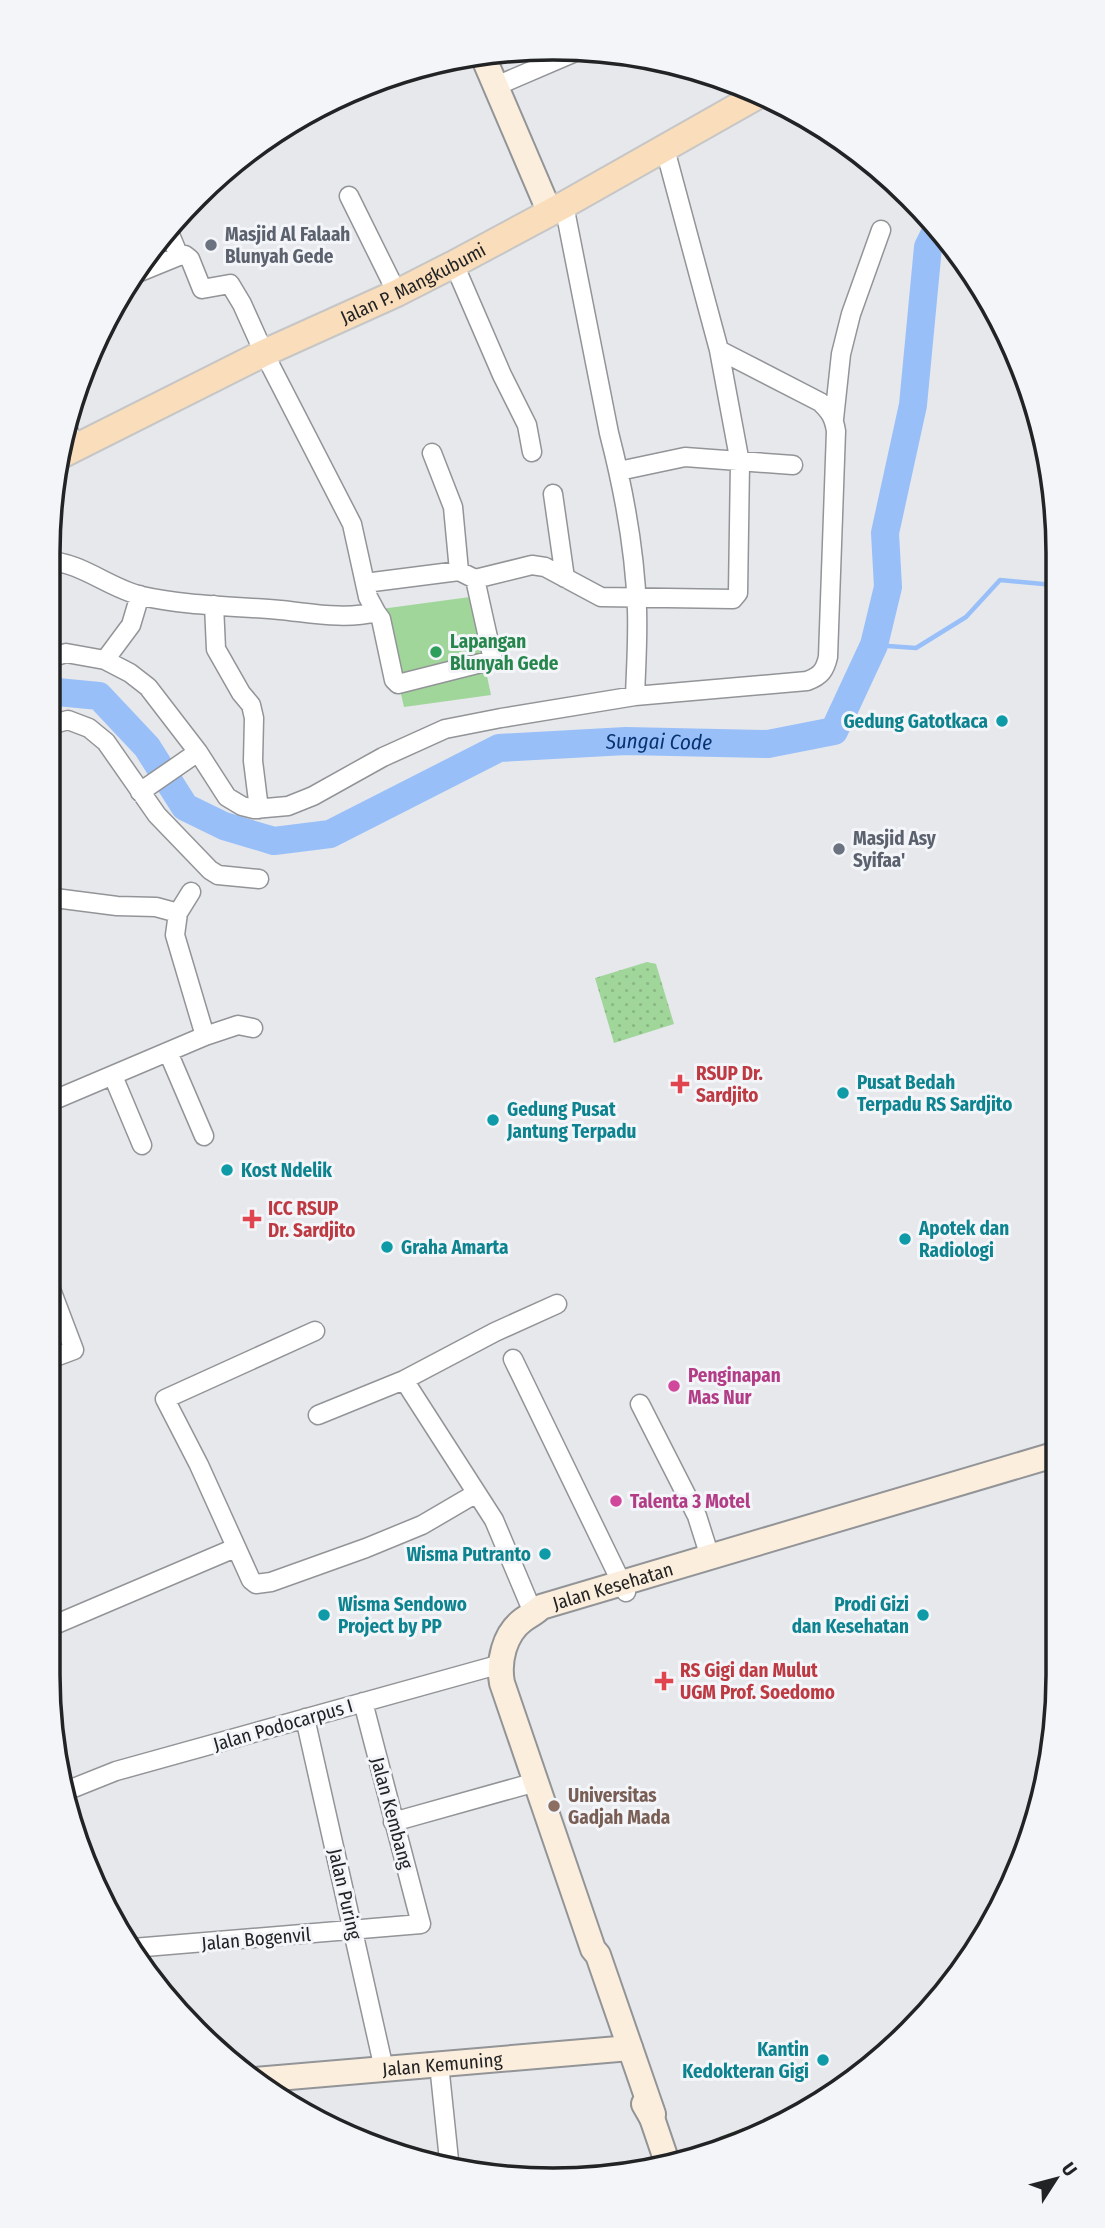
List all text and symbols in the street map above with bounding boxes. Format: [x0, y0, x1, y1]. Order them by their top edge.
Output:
place label: Masjid Al Falaah Blunyah Gede [225, 223, 350, 268]
marker: Masjid Al Falaah Blunyah Gede [203, 237, 219, 253]
street label: Jalan P. Mangkubumi [337, 238, 489, 329]
place label: Lapangan Blunyah Gede [450, 630, 559, 675]
marker: Lapangan Blunyah Gede [428, 644, 444, 660]
place label: Gedung Gatotkaca [843, 710, 988, 733]
marker: Gedung Gatotkaca [994, 713, 1010, 729]
water label: Sungai Code [604, 728, 712, 756]
place label: Masjid Asy Syifaa' [853, 827, 937, 872]
marker: Masjid Asy Syifaa' [831, 841, 847, 857]
place label: RSUP Dr. Sardjito [696, 1062, 763, 1107]
place label: Pusat Bedah Terpadu RS Sardjito [857, 1071, 1012, 1116]
marker: RSUP Dr. Sardjito [670, 1074, 690, 1094]
marker: Pusat Bedah Terpadu RS Sardjito [835, 1085, 851, 1101]
place label: Gedung Pusat Jantung Terpadu [506, 1098, 637, 1143]
marker: Gedung Pusat Jantung Terpadu [485, 1112, 501, 1128]
place label: Kost Ndelik [241, 1159, 332, 1182]
marker: Kost Ndelik [219, 1162, 235, 1178]
place label: ICC RSUP Dr. Sardjito [268, 1197, 355, 1242]
marker: ICC RSUP Dr. Sardjito [242, 1209, 262, 1229]
place label: Apotek dan Radiologi [918, 1217, 1009, 1262]
marker: Apotek dan Radiologi [897, 1231, 913, 1247]
place label: Graha Amarta [401, 1236, 509, 1259]
marker: Graha Amarta [379, 1239, 395, 1255]
place label: Penginapan Mas Nur [688, 1364, 781, 1409]
marker: Penginapan Mas Nur [666, 1378, 682, 1394]
place label: Talenta 3 Motel [630, 1490, 751, 1513]
marker: Talenta 3 Motel [608, 1493, 624, 1509]
place label: Wisma Putranto [406, 1543, 531, 1566]
marker: Wisma Putranto [537, 1546, 553, 1562]
street label: Jalan Kesehatan [550, 1557, 676, 1614]
place label: Wisma Sendowo Project by PP [338, 1593, 467, 1638]
place label: Prodi Gizi dan Kesehatan [792, 1593, 909, 1638]
marker: Wisma Sendowo Project by PP [316, 1607, 332, 1623]
marker: Prodi Gizi dan Kesehatan [915, 1607, 931, 1623]
place label: RS Gigi dan Mulut UGM Prof. Soedomo [680, 1659, 835, 1704]
marker: RS Gigi dan Mulut UGM Prof. Soedomo [654, 1671, 674, 1691]
street label: Jalan Podocarpus I [211, 1694, 355, 1756]
street label: Jalan Kembang [366, 1754, 418, 1872]
place label: Universitas Gadjah Mada [568, 1784, 670, 1829]
marker: Universitas Gadjah Mada [546, 1798, 562, 1814]
street label: Jalan Puring [323, 1846, 367, 1942]
street label: Jalan Bogenvil [200, 1923, 312, 1955]
place label: Kantin Kedokteran Gigi [682, 2038, 809, 2083]
street label: Jalan Kemuning [381, 2047, 503, 2081]
marker: Kantin Kedokteran Gigi [815, 2052, 831, 2068]
north arrow [1021, 2144, 1091, 2214]
text: U [1057, 2158, 1082, 2181]

